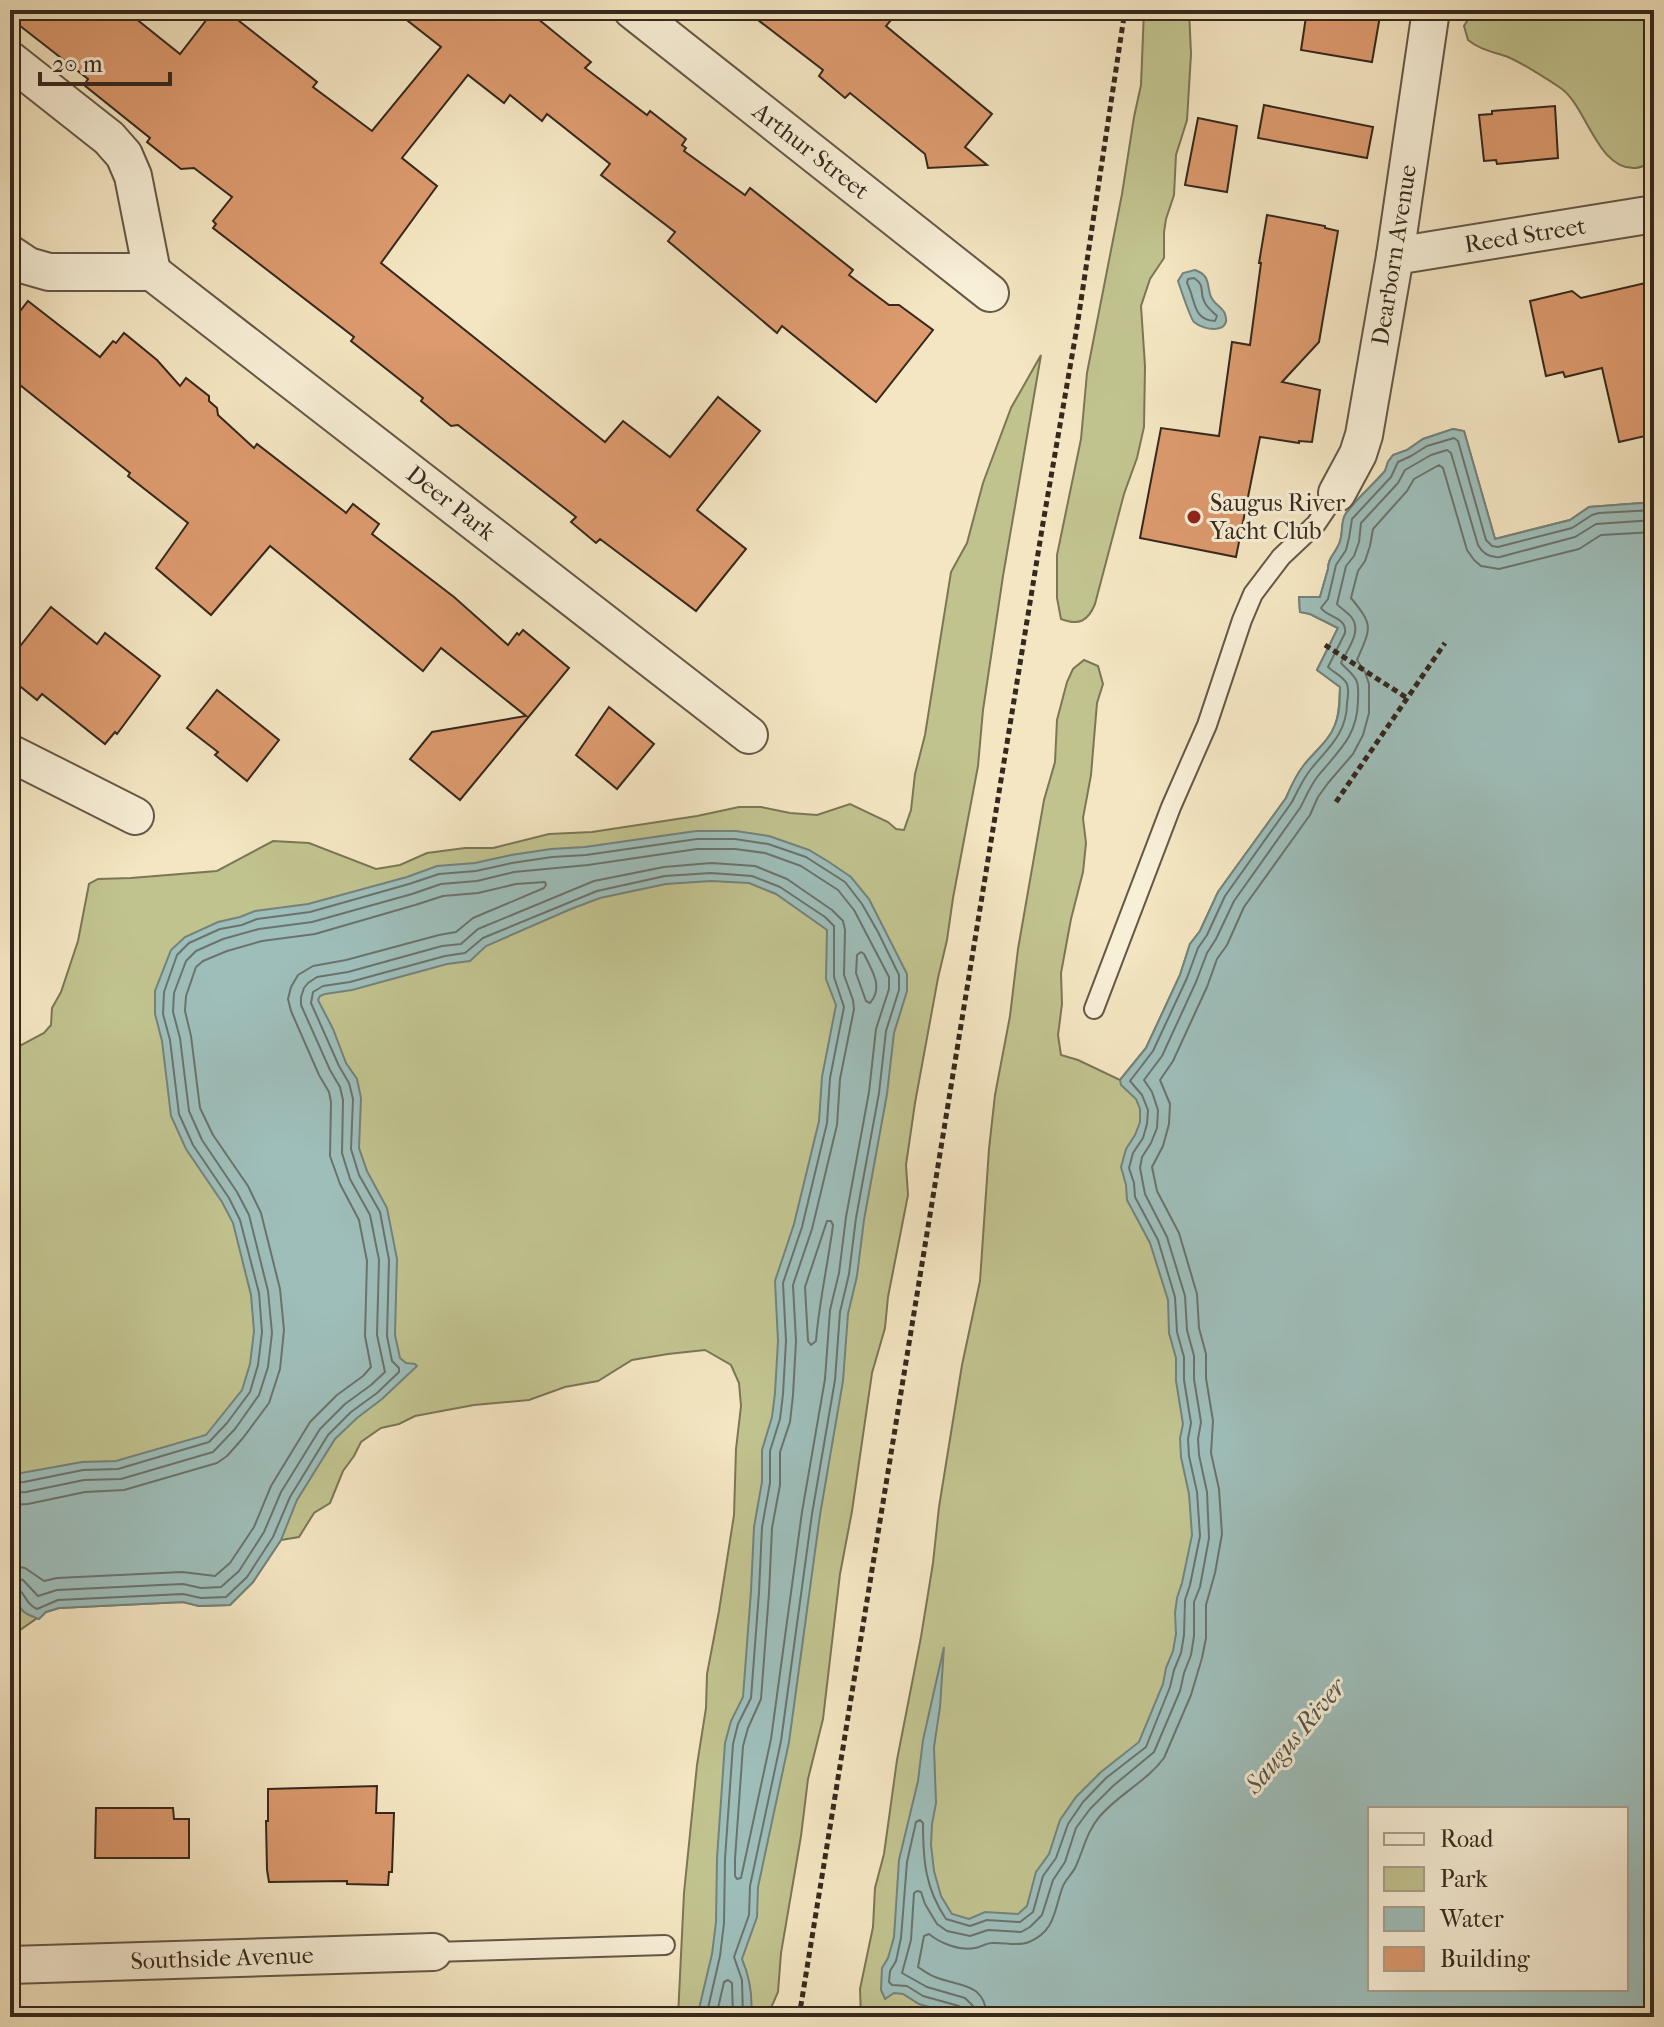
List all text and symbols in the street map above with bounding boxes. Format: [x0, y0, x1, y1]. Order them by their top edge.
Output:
scale bar [40, 36, 170, 86]
text: 20 m [52, 50, 103, 78]
street label: Arthur Street [746, 96, 875, 205]
street label: Dearborn Avenue [1366, 162, 1422, 347]
street label: Reed Street [1462, 212, 1588, 258]
street label: Deer Park [401, 460, 502, 547]
place label: Saugus River Yacht Club [1209, 489, 1346, 545]
marker: Saugus River Yacht Club [1185, 508, 1203, 526]
water label: Saugus River [1237, 1670, 1354, 1801]
legend [1368, 1807, 1628, 1991]
text: Road [1440, 1825, 1494, 1853]
text: Park [1440, 1865, 1488, 1893]
text: Water [1439, 1905, 1504, 1933]
street label: Southside Avenue [130, 1941, 314, 1975]
text: Building [1440, 1945, 1531, 1973]

